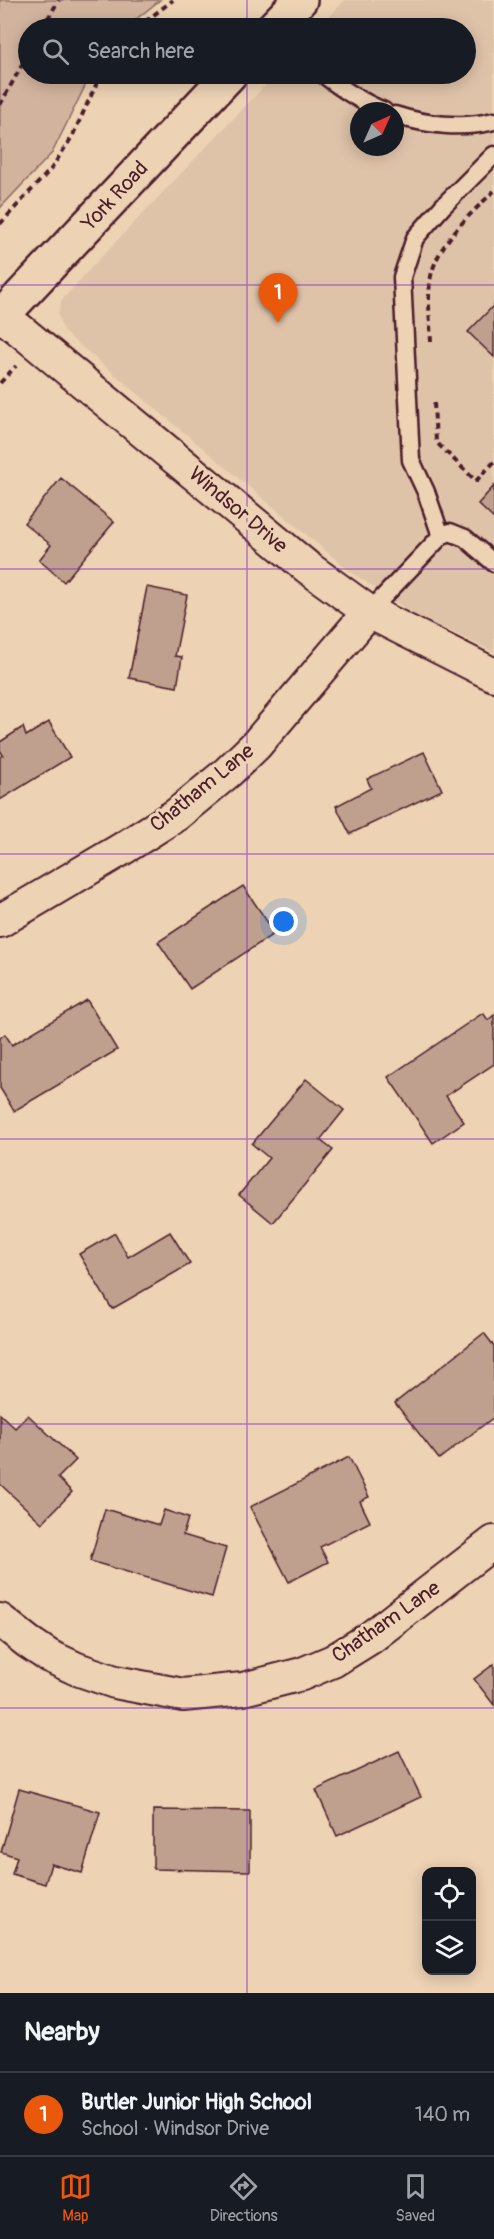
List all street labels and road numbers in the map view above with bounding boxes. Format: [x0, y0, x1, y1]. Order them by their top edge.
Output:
street label: York Road [75, 155, 154, 237]
street label: Windsor Drive [183, 461, 294, 560]
street label: Chatham Lane [144, 737, 260, 838]
street label: Chatham Lane [326, 1574, 446, 1669]

